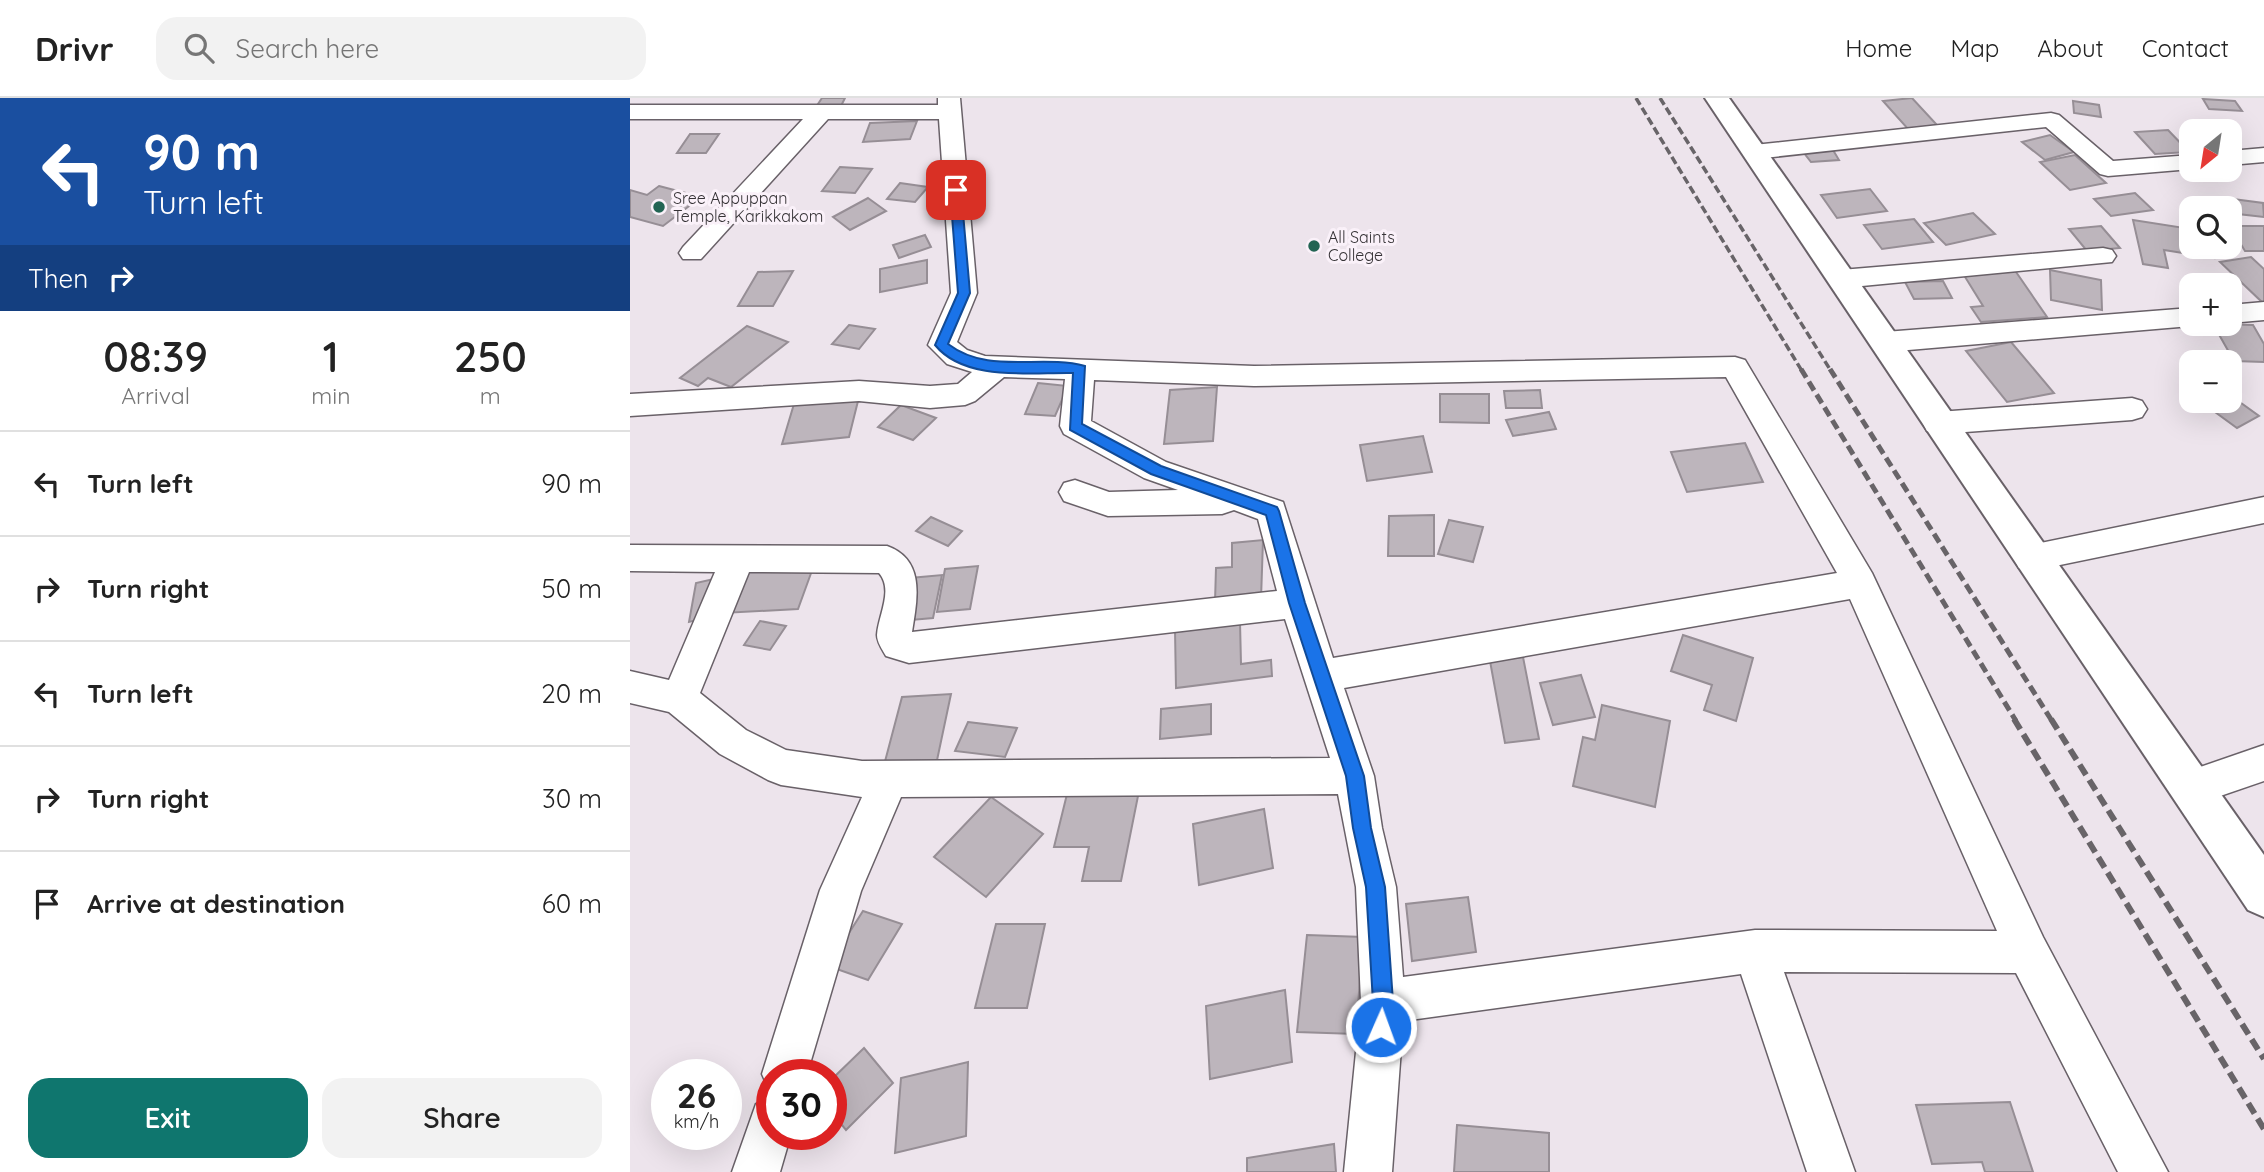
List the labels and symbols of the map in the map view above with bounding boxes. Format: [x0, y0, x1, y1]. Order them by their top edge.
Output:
north arrow [2179, 119, 2242, 182]
pin [926, 160, 986, 220]
place label: Sree Appuppan Temple, Karikkakom [673, 188, 823, 226]
marker: Sree Appuppan Temple, Karikkakom [651, 199, 667, 215]
place label: All Saints College [1328, 227, 1395, 265]
marker: All Saints College [1306, 238, 1322, 254]
position arrow [1344, 990, 1418, 1064]
speed limit sign: 30 [756, 1059, 847, 1150]

